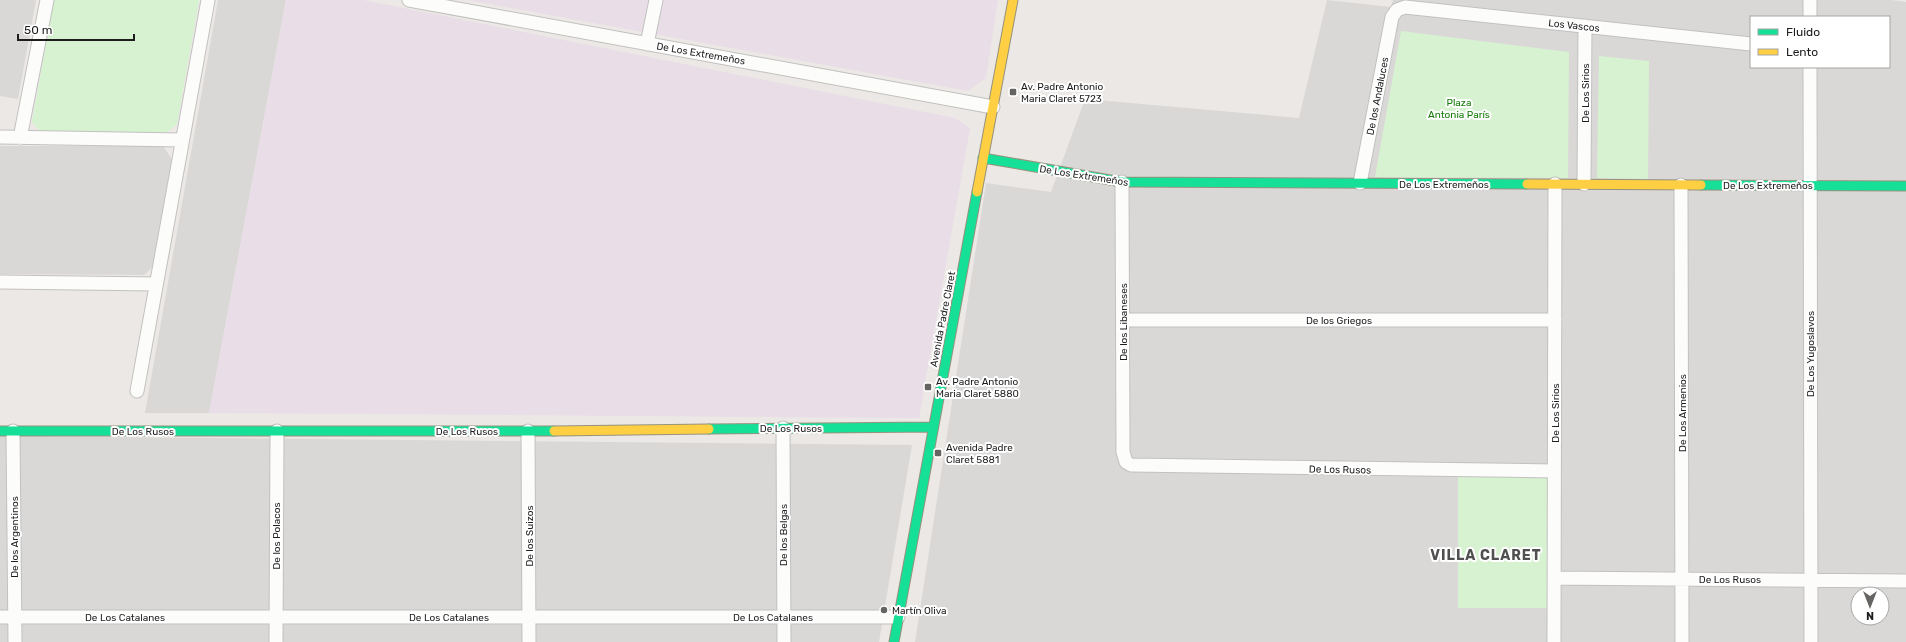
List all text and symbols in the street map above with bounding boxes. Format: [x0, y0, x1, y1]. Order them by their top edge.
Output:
scale bar [18, 16, 134, 42]
legend [1750, 16, 1890, 68]
street label: Los Vascos [1548, 17, 1600, 35]
text: 50 m [24, 23, 52, 37]
text: Fluido [1786, 25, 1820, 39]
street label: De Los Extremeños [656, 40, 746, 68]
text: Lento [1786, 45, 1818, 59]
street label: De los Andaluces [1365, 56, 1391, 136]
street label: De Los Sirios [1580, 63, 1592, 123]
place label: Av. Padre Antonio Maria Claret 5723 [1021, 81, 1103, 105]
marker: Av. Padre Antonio Maria Claret 5723 [1008, 87, 1018, 97]
park label: Plaza Antonia París [1428, 97, 1490, 121]
street label: De Los Extremeños [1039, 163, 1129, 189]
street label: De Los Extremeños [1399, 179, 1489, 191]
street label: De Los Extremeños [1723, 180, 1813, 192]
street label: Avenida Padre Claret [928, 270, 958, 368]
street label: De los Libaneses [1118, 283, 1130, 361]
street label: De Los Yugoslavos [1805, 311, 1817, 397]
street label: De los Griegos [1306, 315, 1372, 327]
street label: De Los Armenios [1677, 374, 1689, 452]
place label: Av. Padre Antonio Maria Claret 5880 [936, 376, 1019, 400]
marker: Av. Padre Antonio Maria Claret 5880 [923, 382, 933, 392]
street label: De Los Sirios [1550, 383, 1562, 443]
street label: De Los Rusos [760, 423, 822, 435]
street label: De Los Rusos [112, 426, 174, 438]
street label: De Los Rusos [436, 426, 498, 438]
place label: Avenida Padre Claret 5881 [946, 442, 1013, 466]
marker: Avenida Padre Claret 5881 [933, 448, 943, 458]
street label: De Los Rusos [1309, 463, 1371, 477]
street label: De los Argentinos [9, 496, 21, 578]
street label: De los Polacos [271, 502, 283, 570]
street label: De los Belgas [778, 504, 790, 566]
street label: De los Suizos [524, 505, 536, 567]
district label: VILLA CLARET [1430, 547, 1542, 564]
street label: De Los Rusos [1699, 574, 1761, 586]
north arrow [1850, 586, 1890, 626]
marker: Martín Oliva [879, 605, 889, 615]
place label: Martín Oliva [892, 605, 947, 617]
text: N [1866, 609, 1874, 622]
street label: De Los Catalanes [85, 612, 165, 624]
street label: De Los Catalanes [409, 612, 489, 624]
street label: De Los Catalanes [733, 612, 813, 624]

